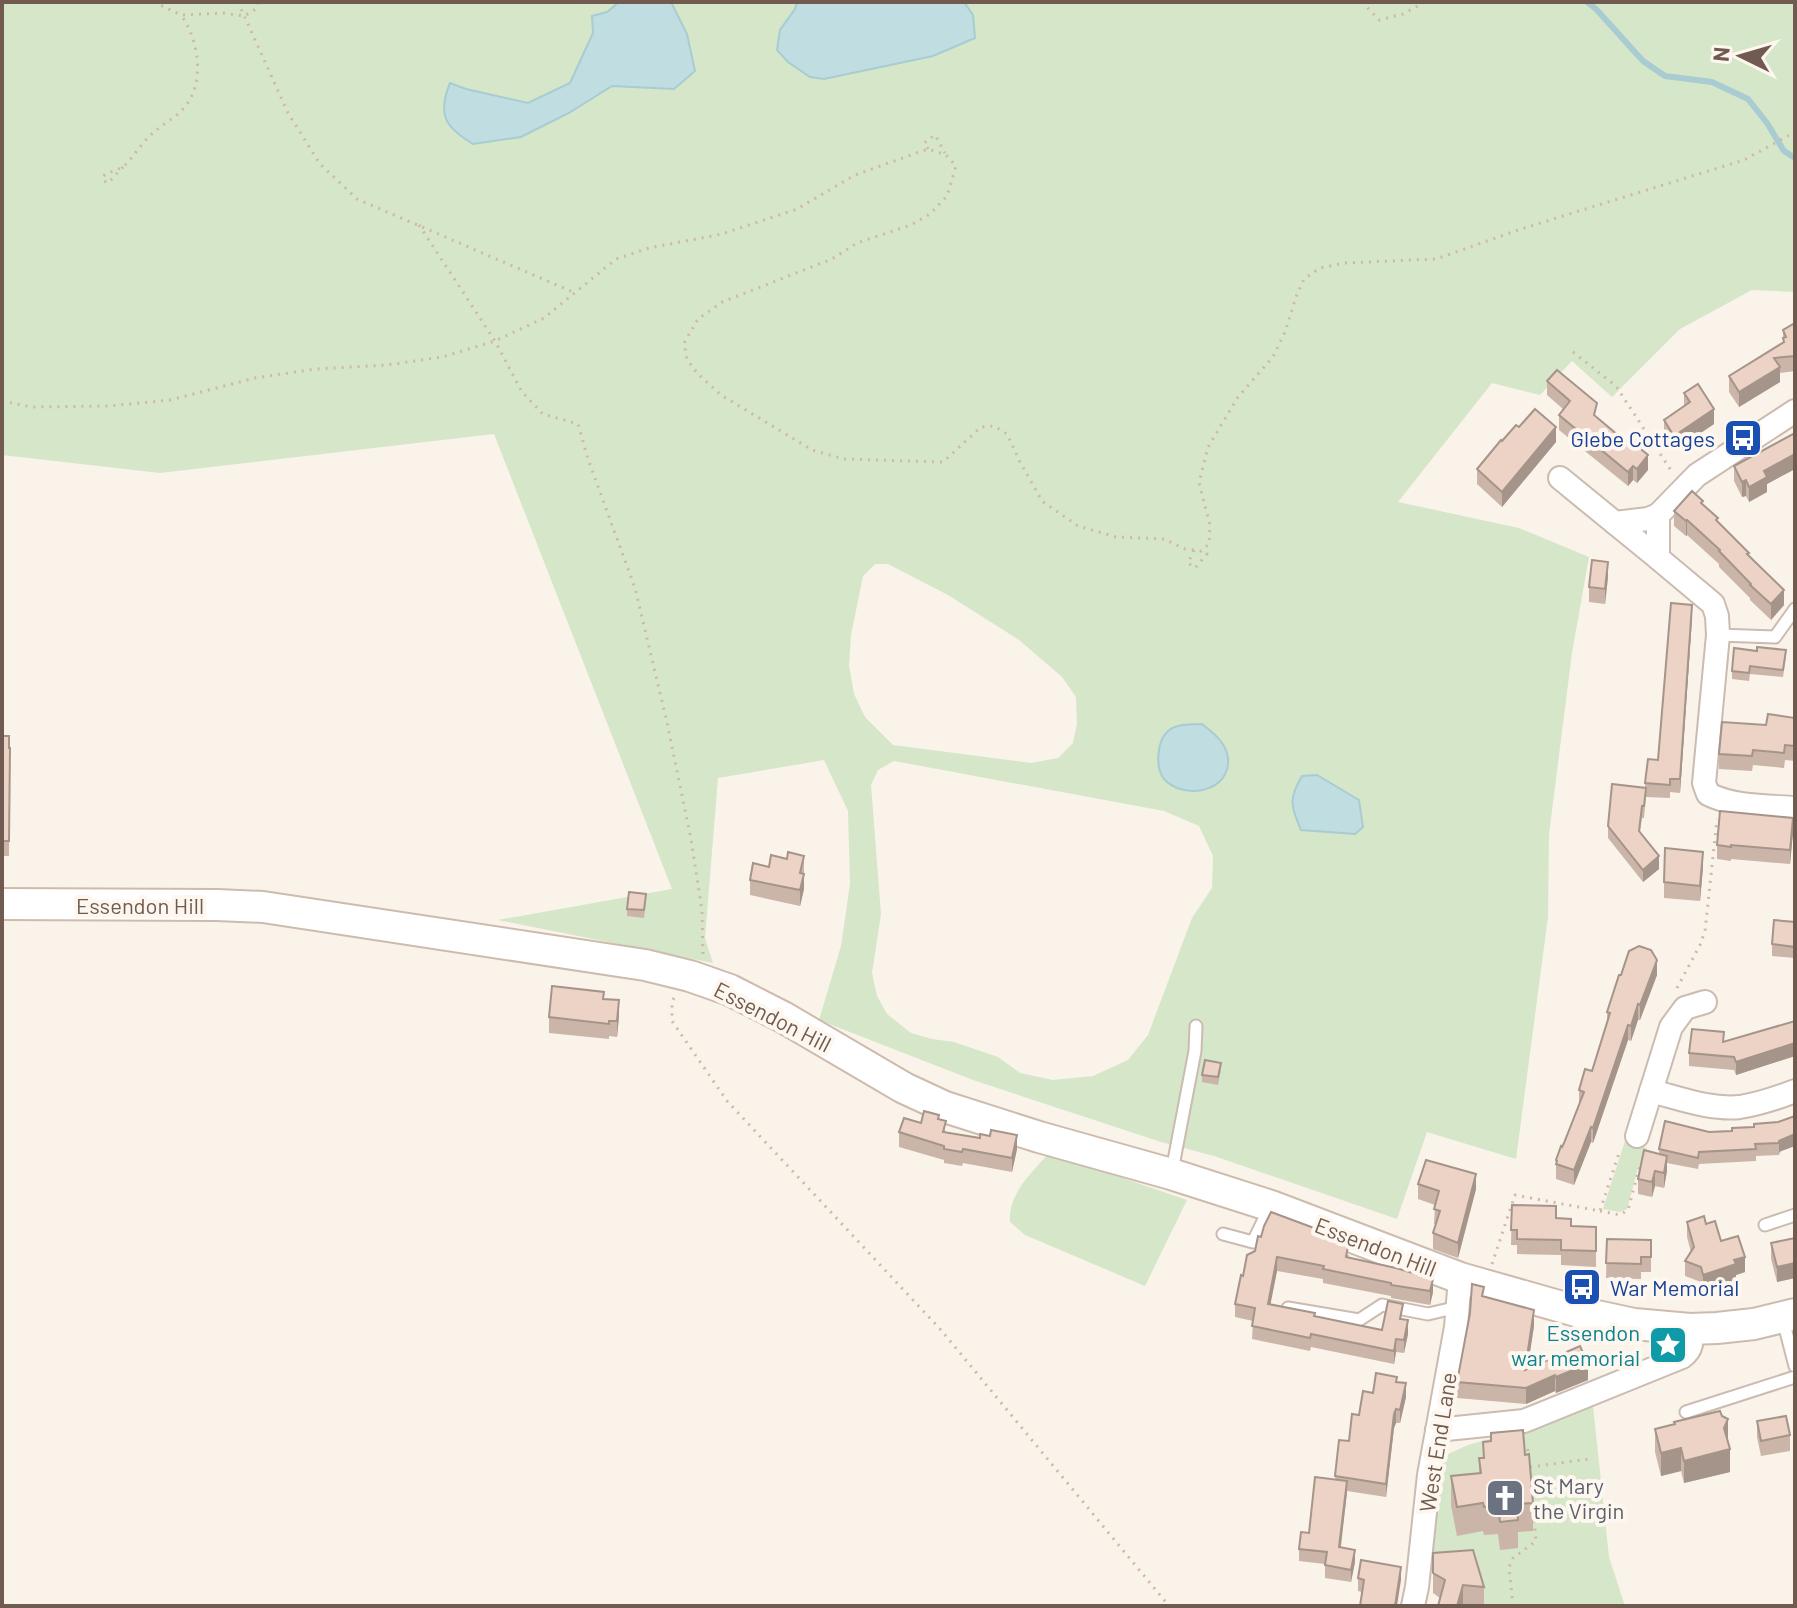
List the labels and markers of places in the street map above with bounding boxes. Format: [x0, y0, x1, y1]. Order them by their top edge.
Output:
bus stop icon: Glebe Cottages [1722, 417, 1764, 459]
place label: Glebe Cottages [1570, 425, 1715, 451]
bus stop icon: War Memorial [1561, 1266, 1603, 1308]
place label: War Memorial [1610, 1274, 1739, 1300]
place label: Essendon war memorial [1511, 1319, 1640, 1370]
place icon: Essendon war memorial [1647, 1324, 1689, 1366]
place label: St Mary the Virgin [1533, 1472, 1624, 1523]
church icon: St Mary the Virgin [1484, 1477, 1526, 1519]

